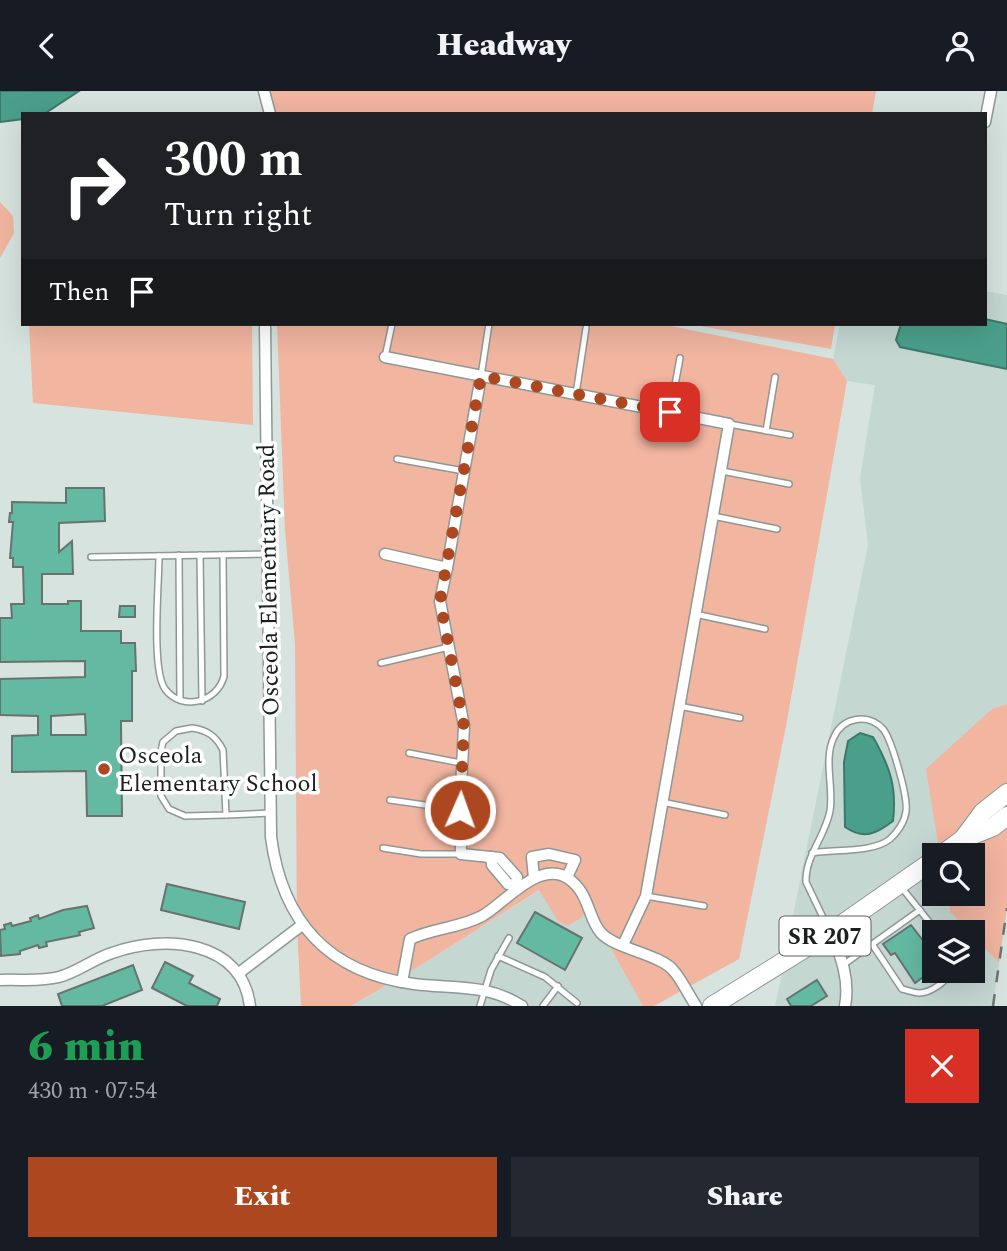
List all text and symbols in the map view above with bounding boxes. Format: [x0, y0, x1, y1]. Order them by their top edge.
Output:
text: Headway [436, 21, 571, 70]
icon: back [28, 27, 66, 65]
icon: person [941, 27, 979, 65]
text: 300 m [164, 123, 303, 198]
icon: right [49, 140, 140, 231]
text: Turn right [164, 191, 312, 240]
text: Then [49, 272, 109, 312]
icon: arrive [123, 273, 161, 311]
pin [640, 382, 700, 442]
icon: arrive [651, 393, 689, 431]
street label: Osceola Elementary Road [249, 443, 289, 717]
place label: Osceola Elementary School [118, 738, 318, 802]
marker: Osceola Elementary School [96, 761, 112, 777]
position arrow [423, 773, 497, 847]
map controls [922, 843, 985, 983]
button: search [922, 843, 985, 906]
road number: SR 207 [780, 916, 870, 955]
button: layers [922, 920, 985, 983]
text: 6 min [28, 1016, 144, 1079]
button: close [905, 1029, 979, 1103]
text: 430 m · 07:54 [28, 1074, 157, 1109]
button: Exit [28, 1157, 497, 1237]
button: Share [511, 1157, 979, 1237]

